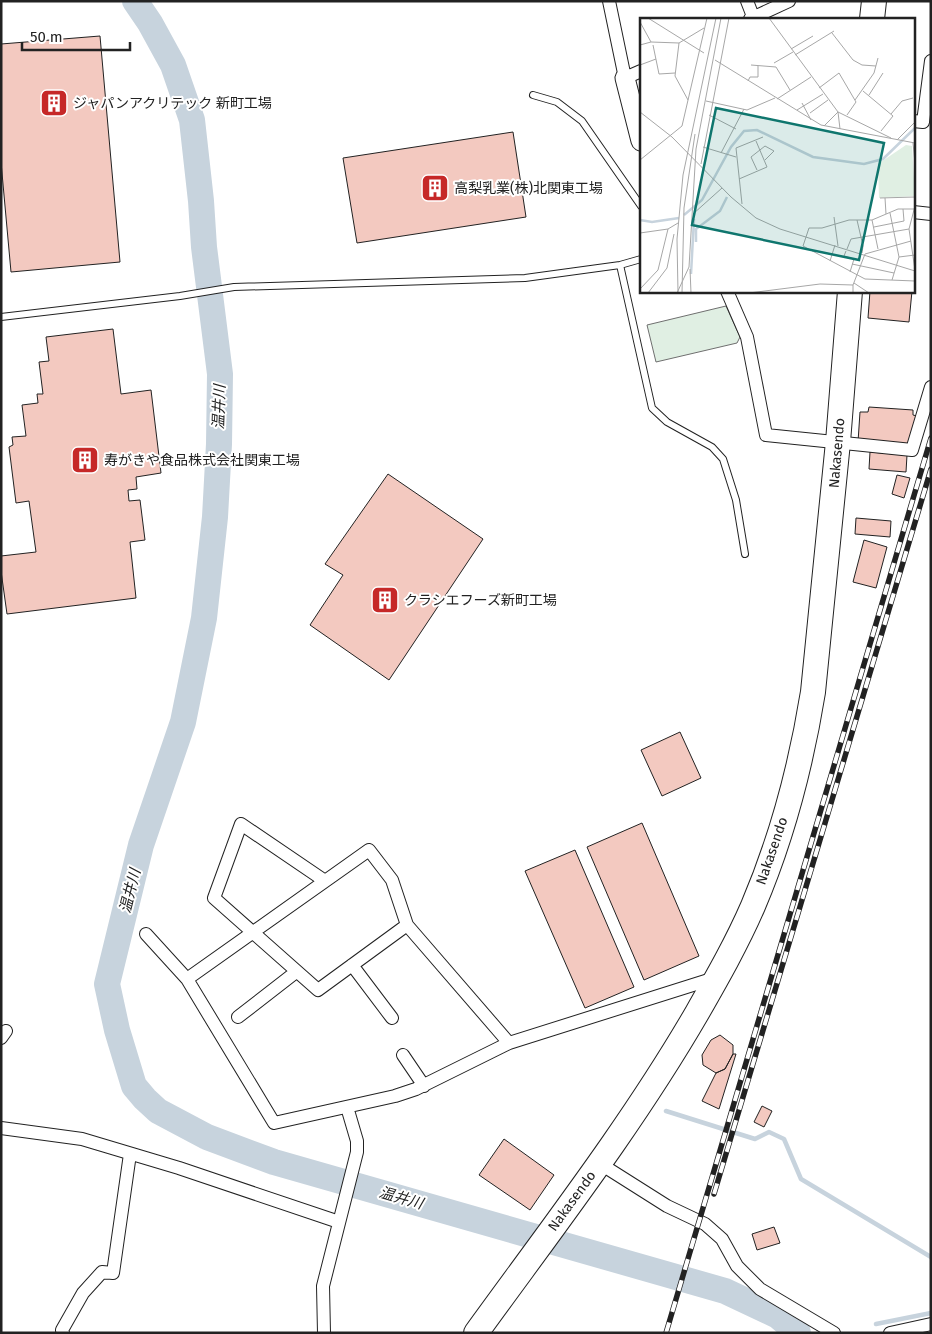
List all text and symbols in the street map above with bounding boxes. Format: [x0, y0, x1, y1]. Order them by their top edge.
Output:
inset map [640, 18, 914, 292]
scale bar [22, 20, 130, 52]
text: 50 m [30, 28, 63, 46]
building icon: ジャパンアクリテック 新町工場 [39, 88, 69, 118]
place label: ジャパンアクリテック 新町工場 [73, 95, 272, 112]
building icon: 高梨乳業(株)北関東工場 [420, 173, 450, 203]
place label: 高梨乳業(株)北関東工場 [454, 180, 603, 197]
water label: 温井川 [209, 382, 229, 430]
street label: Nakasendo [825, 417, 849, 489]
building icon: 寿がきや食品株式会社関東工場 [70, 445, 100, 475]
place label: 寿がきや食品株式会社関東工場 [104, 452, 300, 469]
building icon: クラシエフーズ新町工場 [370, 585, 400, 615]
place label: クラシエフーズ新町工場 [404, 592, 557, 609]
street label: Nakasendo [752, 815, 792, 887]
water label: 温井川 [116, 865, 145, 915]
street label: Nakasendo [544, 1167, 600, 1235]
water label: 温井川 [377, 1183, 427, 1213]

